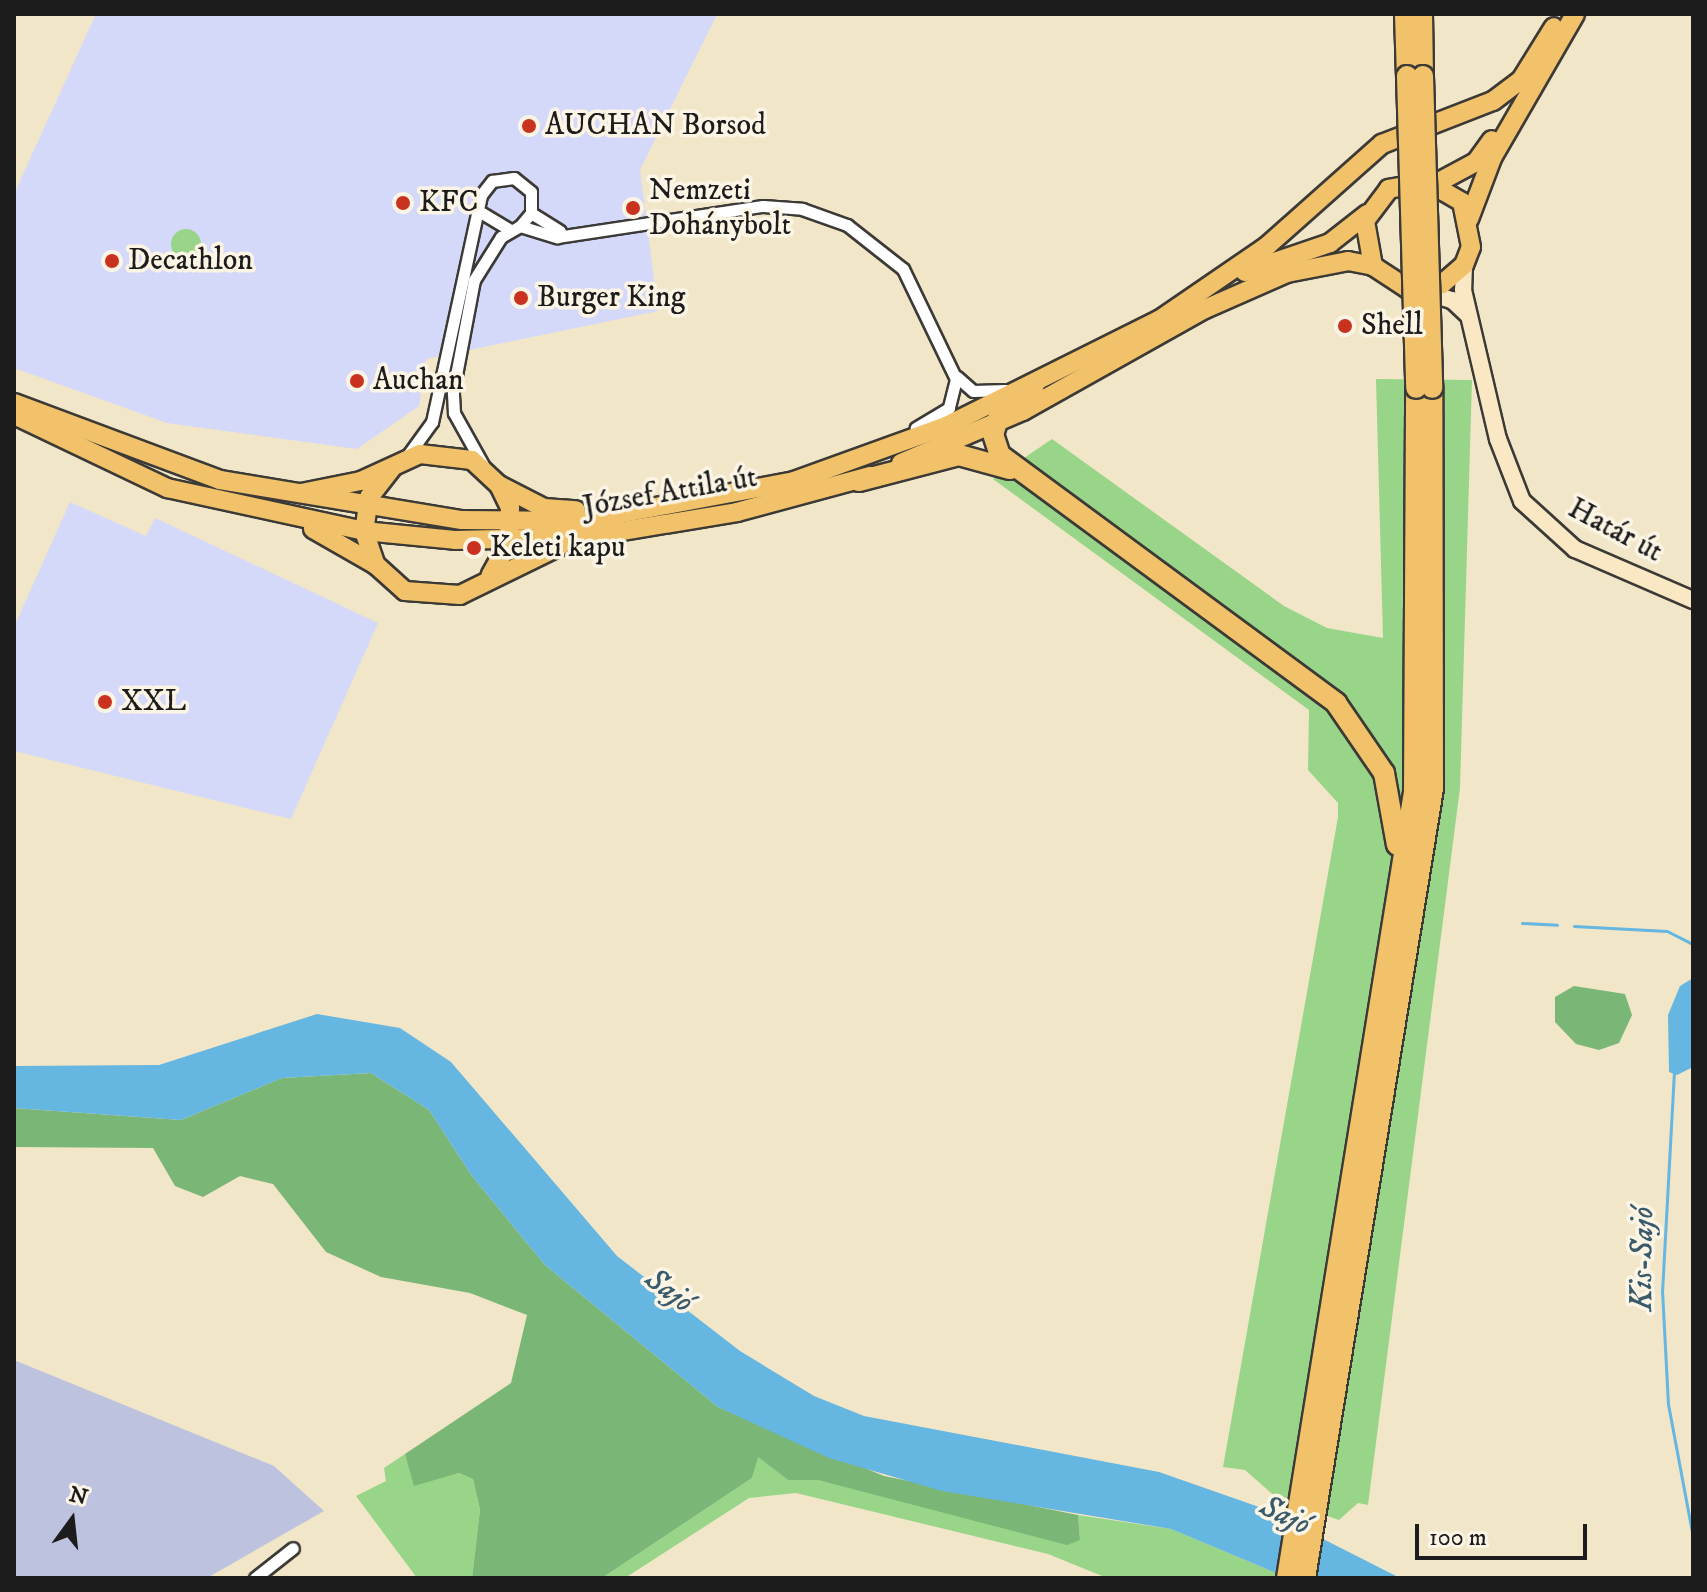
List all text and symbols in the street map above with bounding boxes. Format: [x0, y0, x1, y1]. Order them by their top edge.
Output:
place label: AUCHAN Borsod [545, 108, 766, 144]
marker: AUCHAN Borsod [520, 117, 538, 135]
place label: Nemzeti Dohánybolt [649, 173, 791, 244]
place label: KFC [419, 185, 478, 221]
marker: KFC [394, 194, 412, 212]
marker: Nemzeti Dohánybolt [624, 199, 642, 217]
place label: Decathlon [128, 243, 253, 279]
marker: Decathlon [103, 252, 121, 270]
place label: Burger King [537, 280, 685, 316]
marker: Burger King [512, 289, 530, 307]
place label: Shell [1361, 308, 1423, 344]
marker: Shell [1336, 317, 1354, 335]
place label: Auchan [373, 363, 464, 399]
marker: Auchan [348, 372, 366, 390]
street label: József Attila út [580, 460, 760, 526]
street label: Határ út [1562, 491, 1668, 571]
place label: Keleti kapu [490, 530, 625, 566]
marker: Keleti kapu [465, 539, 483, 557]
place label: XXL [121, 684, 186, 720]
marker: XXL [96, 693, 114, 711]
water label: Kis-Sajó [1623, 1206, 1663, 1312]
water label: Sajó [637, 1260, 701, 1322]
north arrow [32, 1480, 112, 1560]
text: N [66, 1481, 91, 1512]
water label: Sajó [1253, 1487, 1317, 1545]
scale bar [1419, 1508, 1591, 1558]
text: 100 m [1429, 1523, 1487, 1553]

